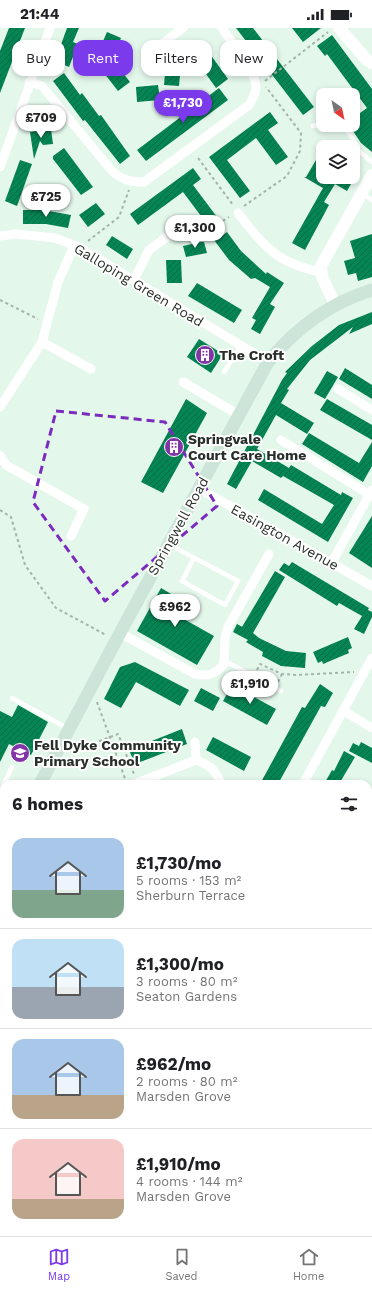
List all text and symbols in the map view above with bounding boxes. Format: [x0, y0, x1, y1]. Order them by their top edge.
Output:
text: 21:44 [20, 5, 59, 23]
chip: Buy [12, 40, 65, 76]
chip: Rent [73, 40, 133, 76]
chip: Filters [141, 40, 212, 76]
chip: New [220, 40, 277, 76]
north arrow [316, 88, 360, 132]
map controls [316, 88, 360, 184]
pin: £1,730 [150, 90, 216, 124]
text: £1,730 [163, 95, 203, 110]
pin: £709 [17, 105, 65, 139]
text: £709 [25, 110, 57, 125]
button: layers [316, 140, 360, 184]
pin: £725 [22, 184, 70, 218]
text: £725 [31, 189, 61, 204]
pin: £1,300 [162, 215, 228, 249]
text: £1,300 [174, 220, 216, 235]
street label: Galloping Green Road [72, 240, 206, 330]
building icon: The Croft [194, 344, 216, 366]
place label: The Croft [219, 347, 284, 363]
place label: Springvale Court Care Home [188, 431, 306, 463]
building icon: Springvale Court Care Home [163, 436, 185, 458]
street label: Springwell Road [144, 474, 212, 578]
street label: Easington Avenue [228, 501, 342, 573]
pin: £962 [151, 594, 199, 628]
text: £962 [159, 599, 191, 614]
pin: £1,910 [217, 671, 283, 705]
text: £1,910 [230, 676, 270, 691]
place label: Fell Dyke Community Primary School [34, 737, 181, 769]
school or university icon: Fell Dyke Community Primary School [9, 742, 31, 764]
icon: filters [338, 793, 360, 815]
text: 6 homes [12, 794, 83, 814]
text: £1,730/mo [136, 853, 221, 873]
icon: home [44, 854, 92, 902]
text: 5 rooms · 153 m² [136, 873, 241, 888]
text: Sherburn Terrace [136, 888, 245, 903]
text: £1,300/mo [136, 954, 224, 974]
icon: home [44, 955, 92, 1003]
text: 3 rooms · 80 m² [136, 974, 237, 989]
text: Seaton Gardens [136, 989, 237, 1004]
text: £962/mo [136, 1054, 211, 1074]
icon: home [44, 1055, 92, 1103]
text: 2 rooms · 80 m² [136, 1074, 237, 1089]
text: Marsden Grove [136, 1089, 231, 1104]
text: £1,910/mo [136, 1154, 221, 1174]
icon: home [44, 1155, 92, 1203]
text: 4 rooms · 144 m² [136, 1174, 242, 1189]
text: Marsden Grove [136, 1189, 231, 1204]
tab: Map [48, 1246, 70, 1283]
tab: Saved [166, 1246, 197, 1283]
tab: Home [293, 1246, 324, 1283]

